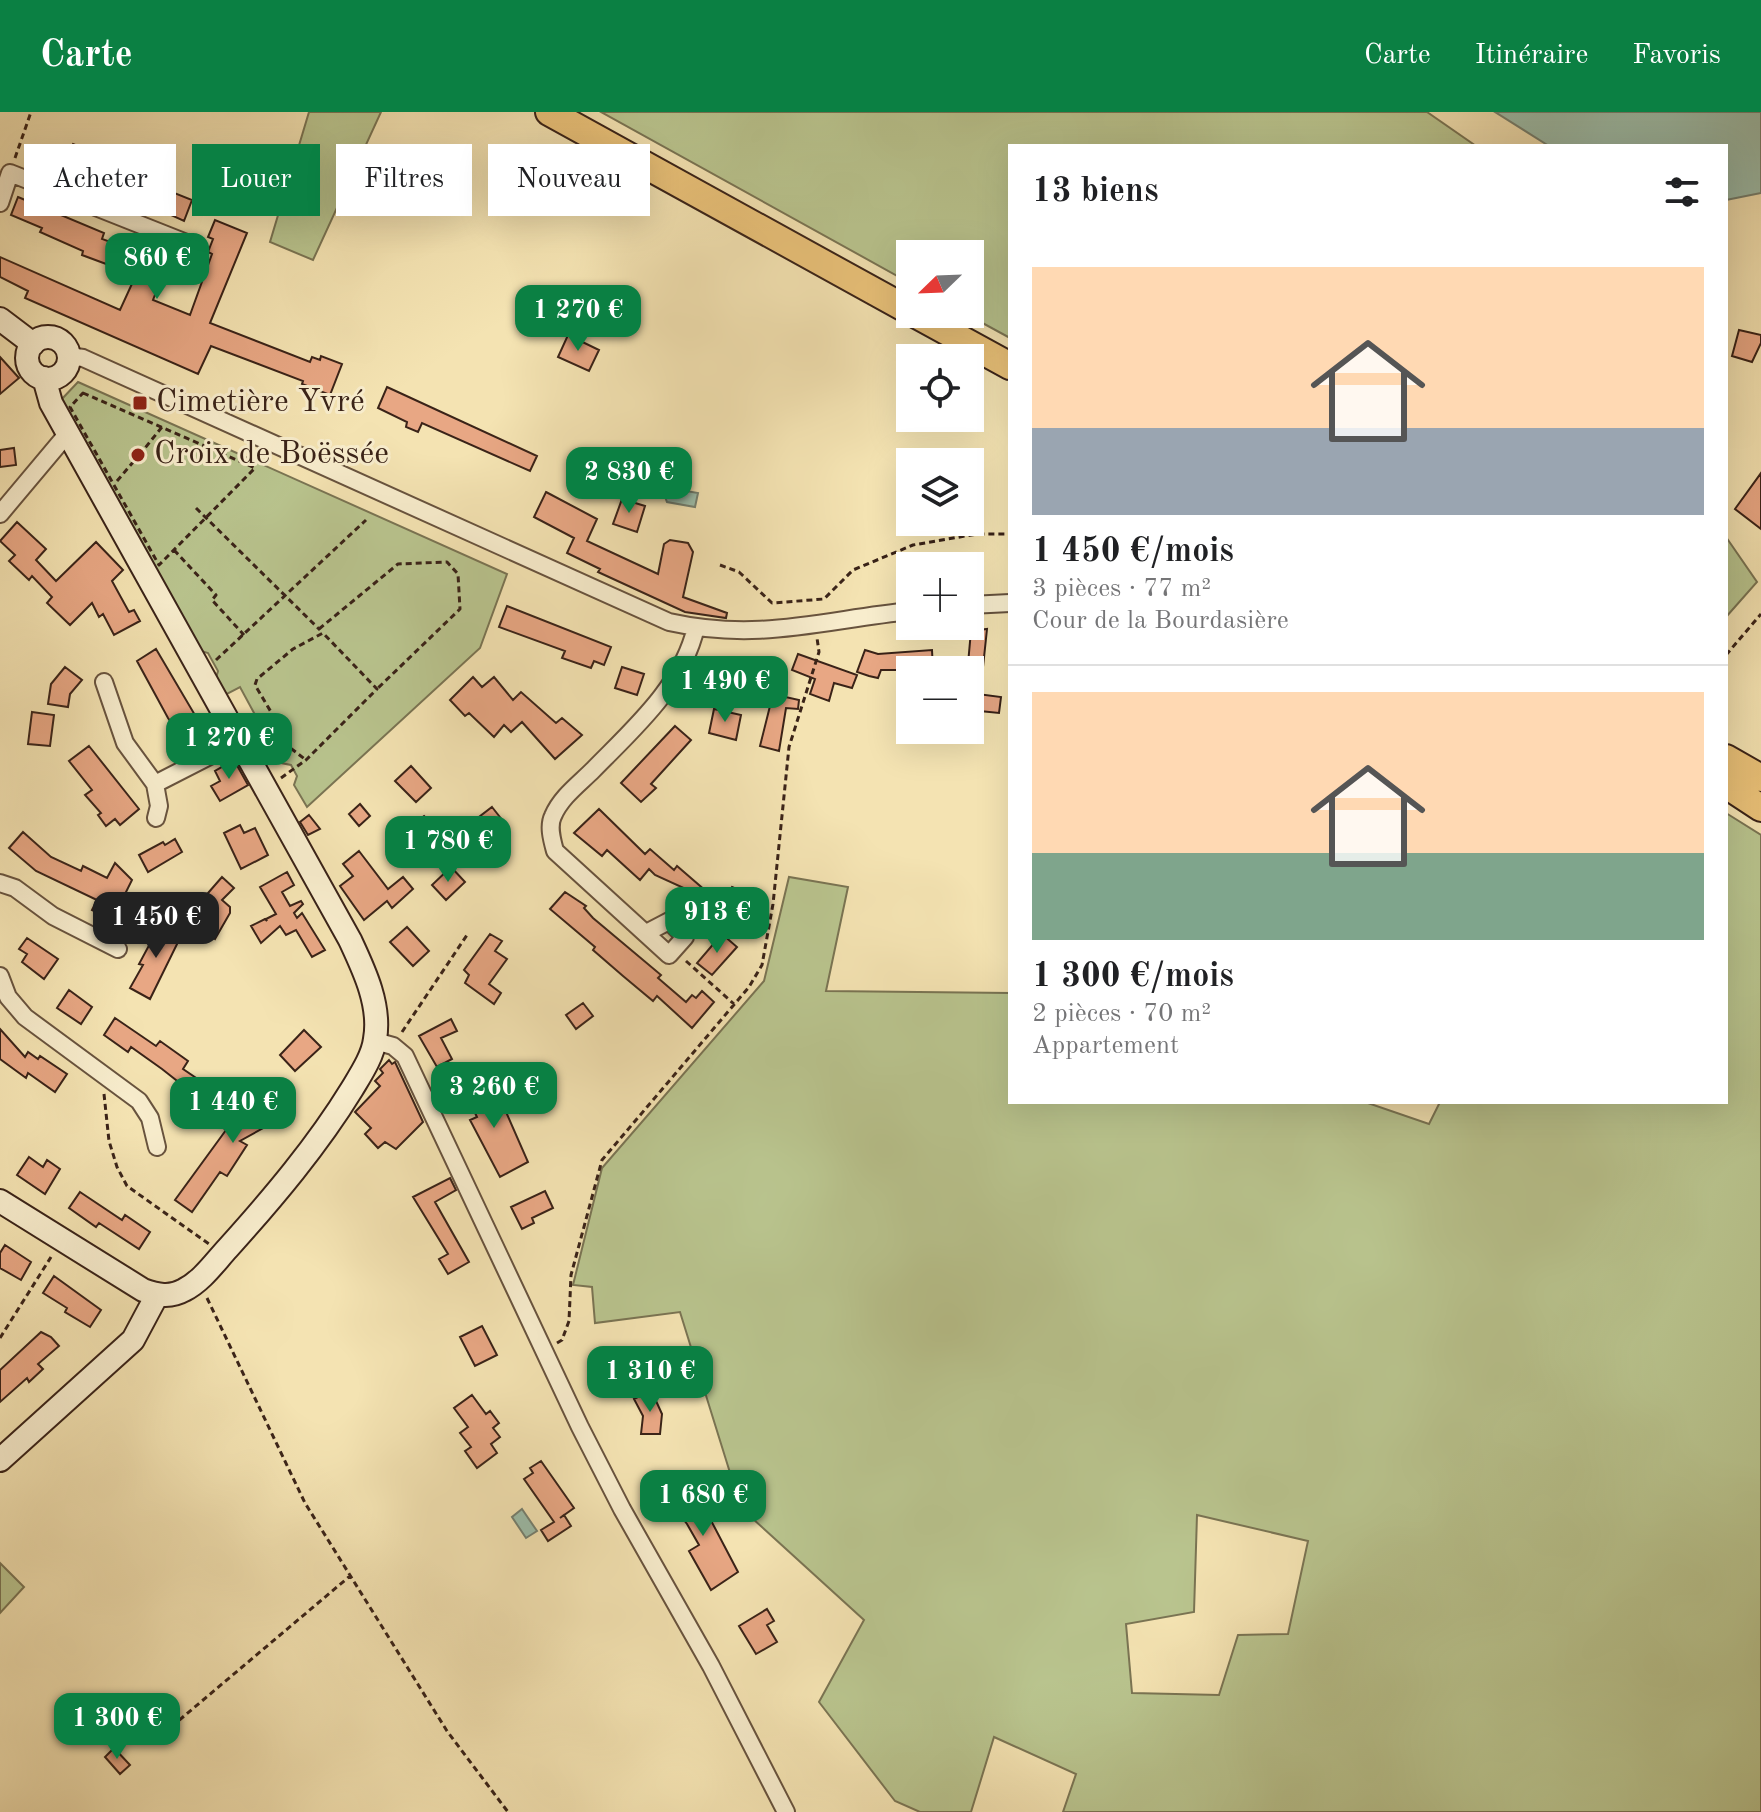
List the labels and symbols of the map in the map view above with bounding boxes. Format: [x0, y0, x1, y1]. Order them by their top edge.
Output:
pin: 860 € [101, 233, 213, 301]
north arrow [896, 240, 984, 328]
pin: 1 270 € [504, 285, 652, 353]
place label: Cimetière Yvré [156, 387, 365, 419]
marker: Cimetière Yvré [131, 394, 149, 412]
place label: Croix de Boëssée [154, 439, 389, 471]
marker: Croix de Boëssée [129, 446, 147, 464]
pin: 2 830 € [555, 447, 703, 515]
pin: 1 490 € [651, 656, 799, 724]
pin: 1 270 € [155, 713, 303, 781]
pin: 1 780 € [374, 816, 522, 884]
pin: 913 € [661, 887, 773, 955]
pin: 1 450 € [82, 892, 230, 960]
pin: 3 260 € [420, 1062, 568, 1130]
pin: 1 440 € [159, 1077, 307, 1145]
pin: 1 310 € [576, 1346, 724, 1414]
pin: 1 680 € [629, 1470, 777, 1538]
pin: 1 300 € [43, 1693, 191, 1761]

